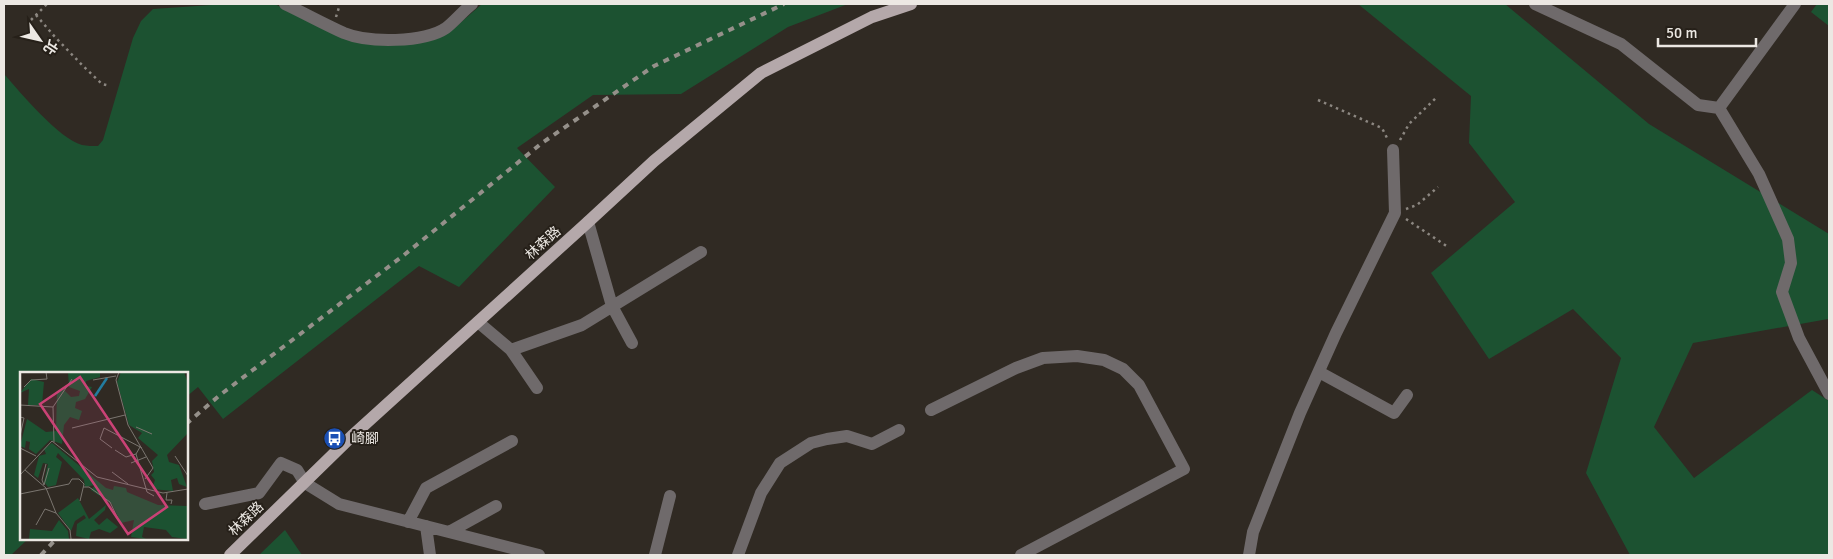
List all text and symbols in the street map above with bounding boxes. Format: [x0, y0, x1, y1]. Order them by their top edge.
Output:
north arrow [15, 15, 65, 65]
scale bar [1658, 15, 1756, 47]
text: 50 m [1666, 24, 1697, 42]
text: 北 [39, 36, 61, 58]
street label: 林森路 [522, 223, 564, 263]
inset map [20, 372, 188, 539]
bus stop icon: 崎腳 [323, 426, 347, 450]
place label: 崎腳 [351, 430, 379, 447]
street label: 林森路 [225, 498, 267, 540]

